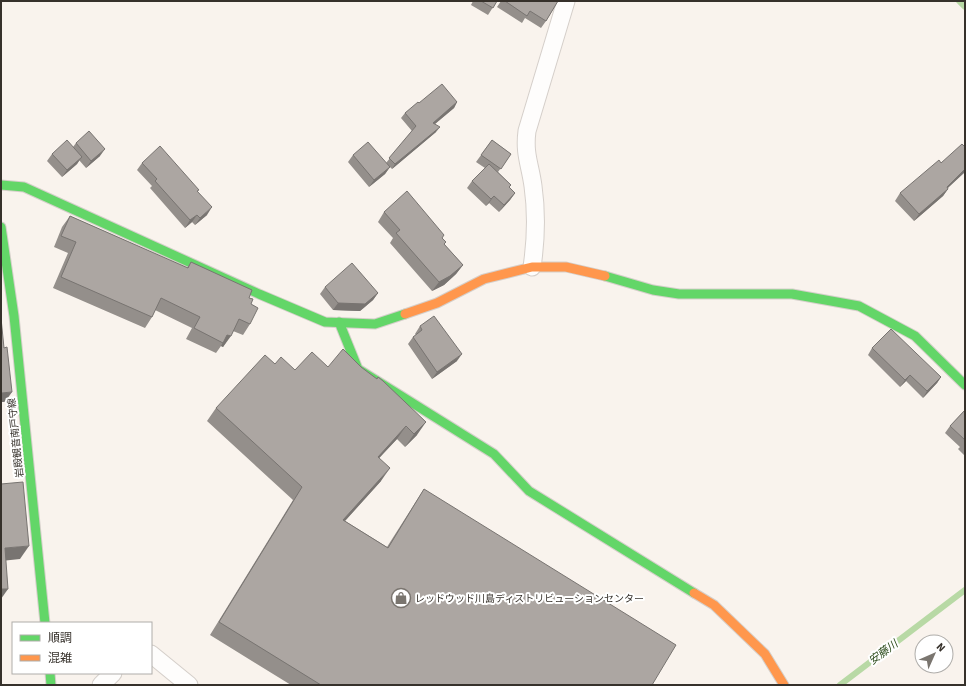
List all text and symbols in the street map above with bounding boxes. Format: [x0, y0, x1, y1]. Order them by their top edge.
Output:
street label: 岩殿観音南戸守線 [5, 397, 27, 478]
shop icon: レッドウッド川島ディストリビューションセンター [390, 587, 412, 609]
place label: レッドウッド川島ディストリビューションセンター [415, 592, 644, 606]
legend [12, 622, 152, 674]
text: 順調 [48, 630, 72, 647]
north arrow [914, 634, 954, 674]
water label: 安藤川 [866, 636, 902, 668]
text: N [933, 639, 949, 655]
text: 混雑 [48, 650, 72, 667]

